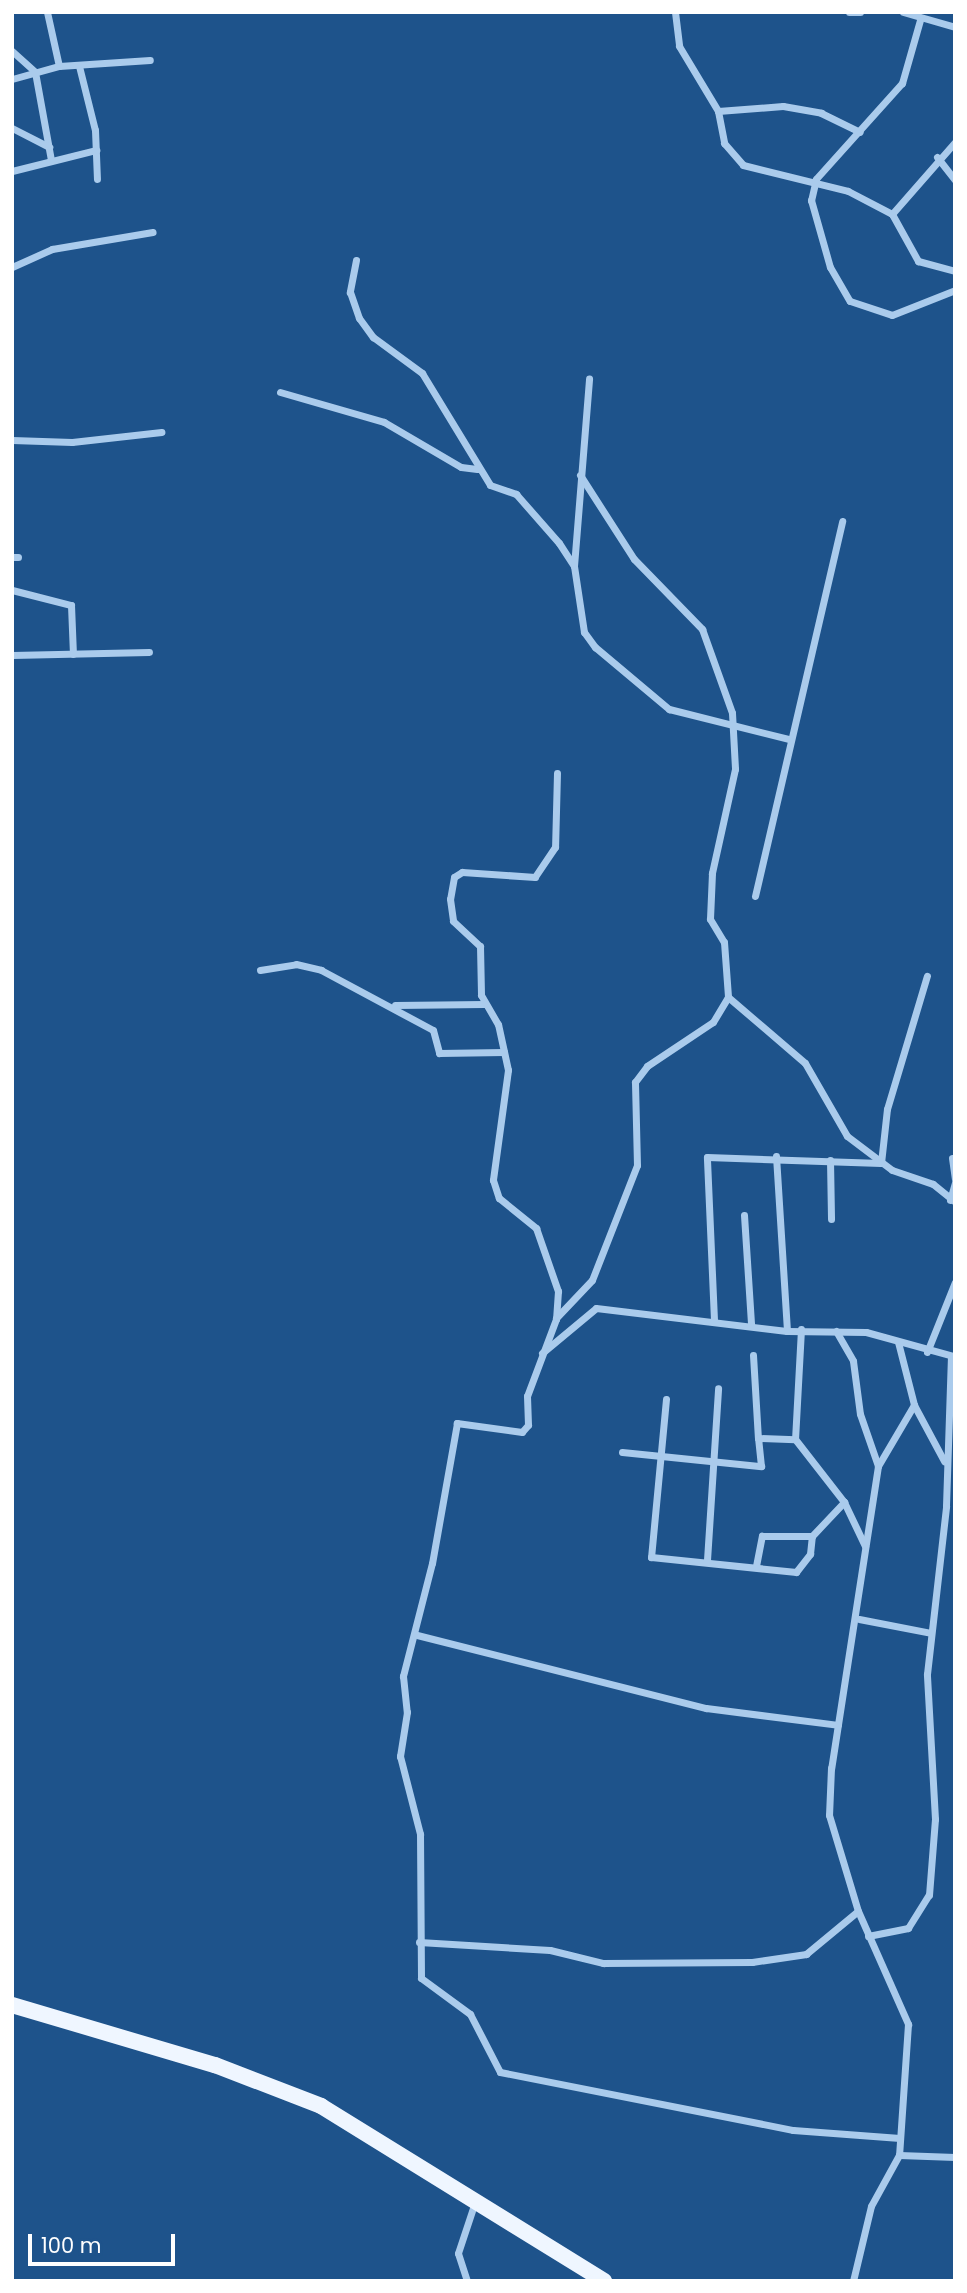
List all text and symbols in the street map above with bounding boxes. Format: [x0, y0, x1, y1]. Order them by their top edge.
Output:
scale bar [32, 2220, 178, 2264]
text: 100 m [41, 2231, 101, 2260]

